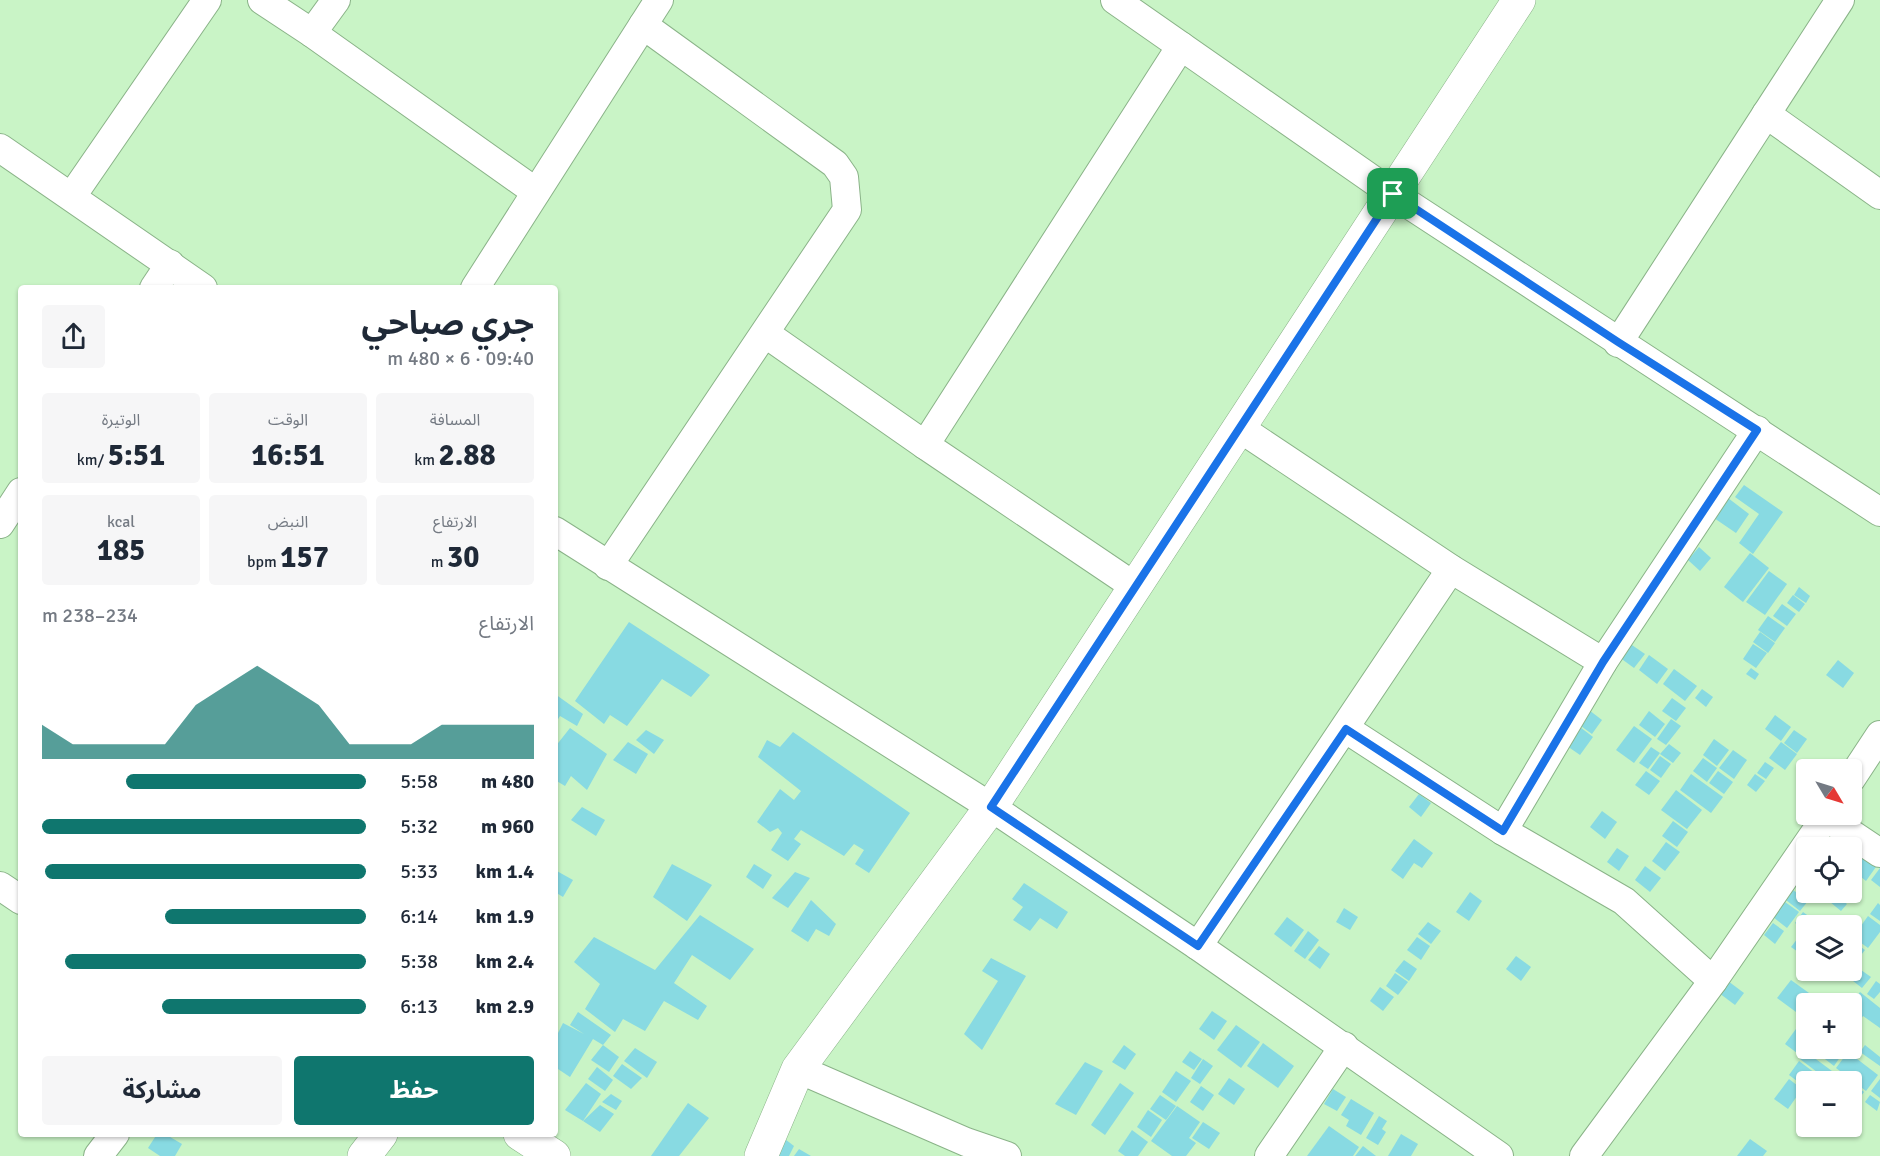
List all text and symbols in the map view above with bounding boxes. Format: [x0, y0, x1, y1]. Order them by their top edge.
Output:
pin [1367, 168, 1418, 219]
icon: arrive [1376, 177, 1409, 210]
text: جري صباحي [362, 303, 534, 344]
button: share [42, 305, 105, 368]
text: 09:40 · 6 × 480 m [387, 346, 534, 371]
text: الوتيرة [102, 410, 140, 430]
text: الوقت [268, 410, 308, 430]
text: المسافة [430, 410, 480, 430]
text: 5:51 [108, 437, 165, 474]
text: 16:51 [251, 437, 325, 474]
text: 2.88 [439, 437, 496, 474]
text: /km [77, 450, 108, 470]
text: km [414, 450, 439, 470]
text: kcal [107, 512, 135, 532]
text: النبض [268, 512, 308, 532]
text: الارتفاع [433, 512, 477, 532]
text: 185 [97, 532, 145, 569]
text: 157 [280, 539, 329, 576]
text: 30 [447, 539, 479, 576]
text: bpm [247, 552, 280, 572]
text: m [431, 552, 447, 572]
text: 234–238 m [42, 603, 138, 628]
text: الارتفاع [479, 611, 534, 636]
north arrow [1796, 759, 1862, 825]
map controls [1796, 759, 1862, 1137]
text: 5:58 [400, 769, 438, 794]
text: 480 m [481, 769, 534, 794]
text: 5:32 [400, 814, 438, 839]
text: 960 m [481, 814, 534, 839]
button: locate [1796, 837, 1862, 903]
text: 5:33 [400, 859, 438, 884]
text: 1.4 km [476, 859, 534, 884]
text: 6:14 [400, 904, 438, 929]
text: 1.9 km [476, 904, 534, 929]
button: layers [1796, 915, 1862, 981]
text: 5:38 [400, 949, 438, 974]
text: 2.4 km [476, 949, 534, 974]
button: + [1796, 993, 1862, 1059]
text: 6:13 [400, 994, 438, 1019]
text: 2.9 km [476, 994, 534, 1019]
button: مشاركة [42, 1056, 282, 1125]
button: حفظ [294, 1056, 534, 1125]
button: − [1796, 1071, 1862, 1137]

